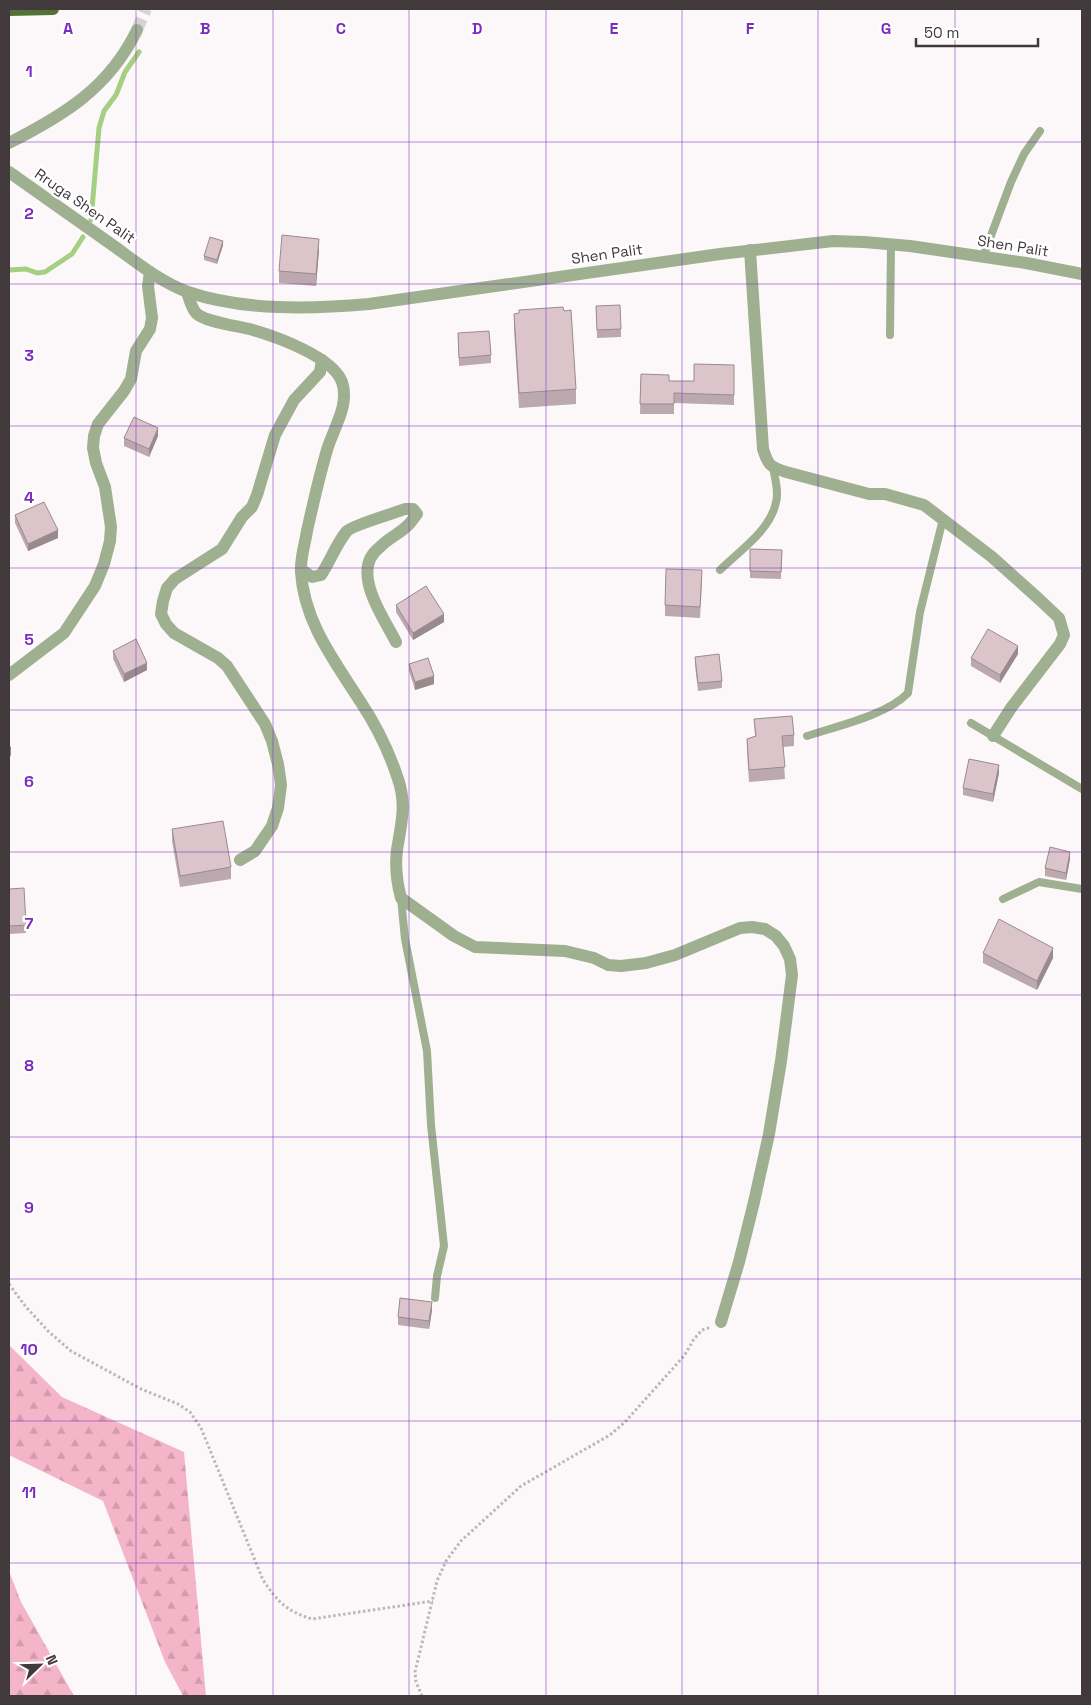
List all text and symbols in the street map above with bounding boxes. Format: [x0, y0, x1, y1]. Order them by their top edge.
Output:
scale bar [916, 15, 1038, 47]
text: A [63, 18, 73, 39]
text: B [200, 18, 210, 39]
text: C [336, 18, 346, 39]
text: D [472, 18, 482, 39]
text: E [610, 18, 619, 39]
text: F [746, 18, 755, 39]
text: G [881, 18, 891, 39]
text: 50 m [924, 23, 959, 42]
text: 1 [25, 61, 33, 82]
street label: Rruga Shen Palit [31, 164, 139, 247]
text: 2 [24, 203, 34, 224]
street label: Shen Palit [976, 230, 1050, 261]
street label: Shen Palit [570, 239, 644, 268]
text: 3 [24, 345, 34, 366]
text: 4 [24, 487, 34, 508]
text: 5 [24, 629, 34, 650]
text: 6 [24, 771, 34, 792]
text: 7 [25, 913, 34, 934]
text: 8 [24, 1055, 34, 1076]
text: 9 [24, 1197, 34, 1218]
text: 10 [20, 1339, 38, 1360]
text: 11 [22, 1482, 36, 1503]
north arrow [15, 1640, 65, 1690]
text: N [42, 1652, 62, 1668]

